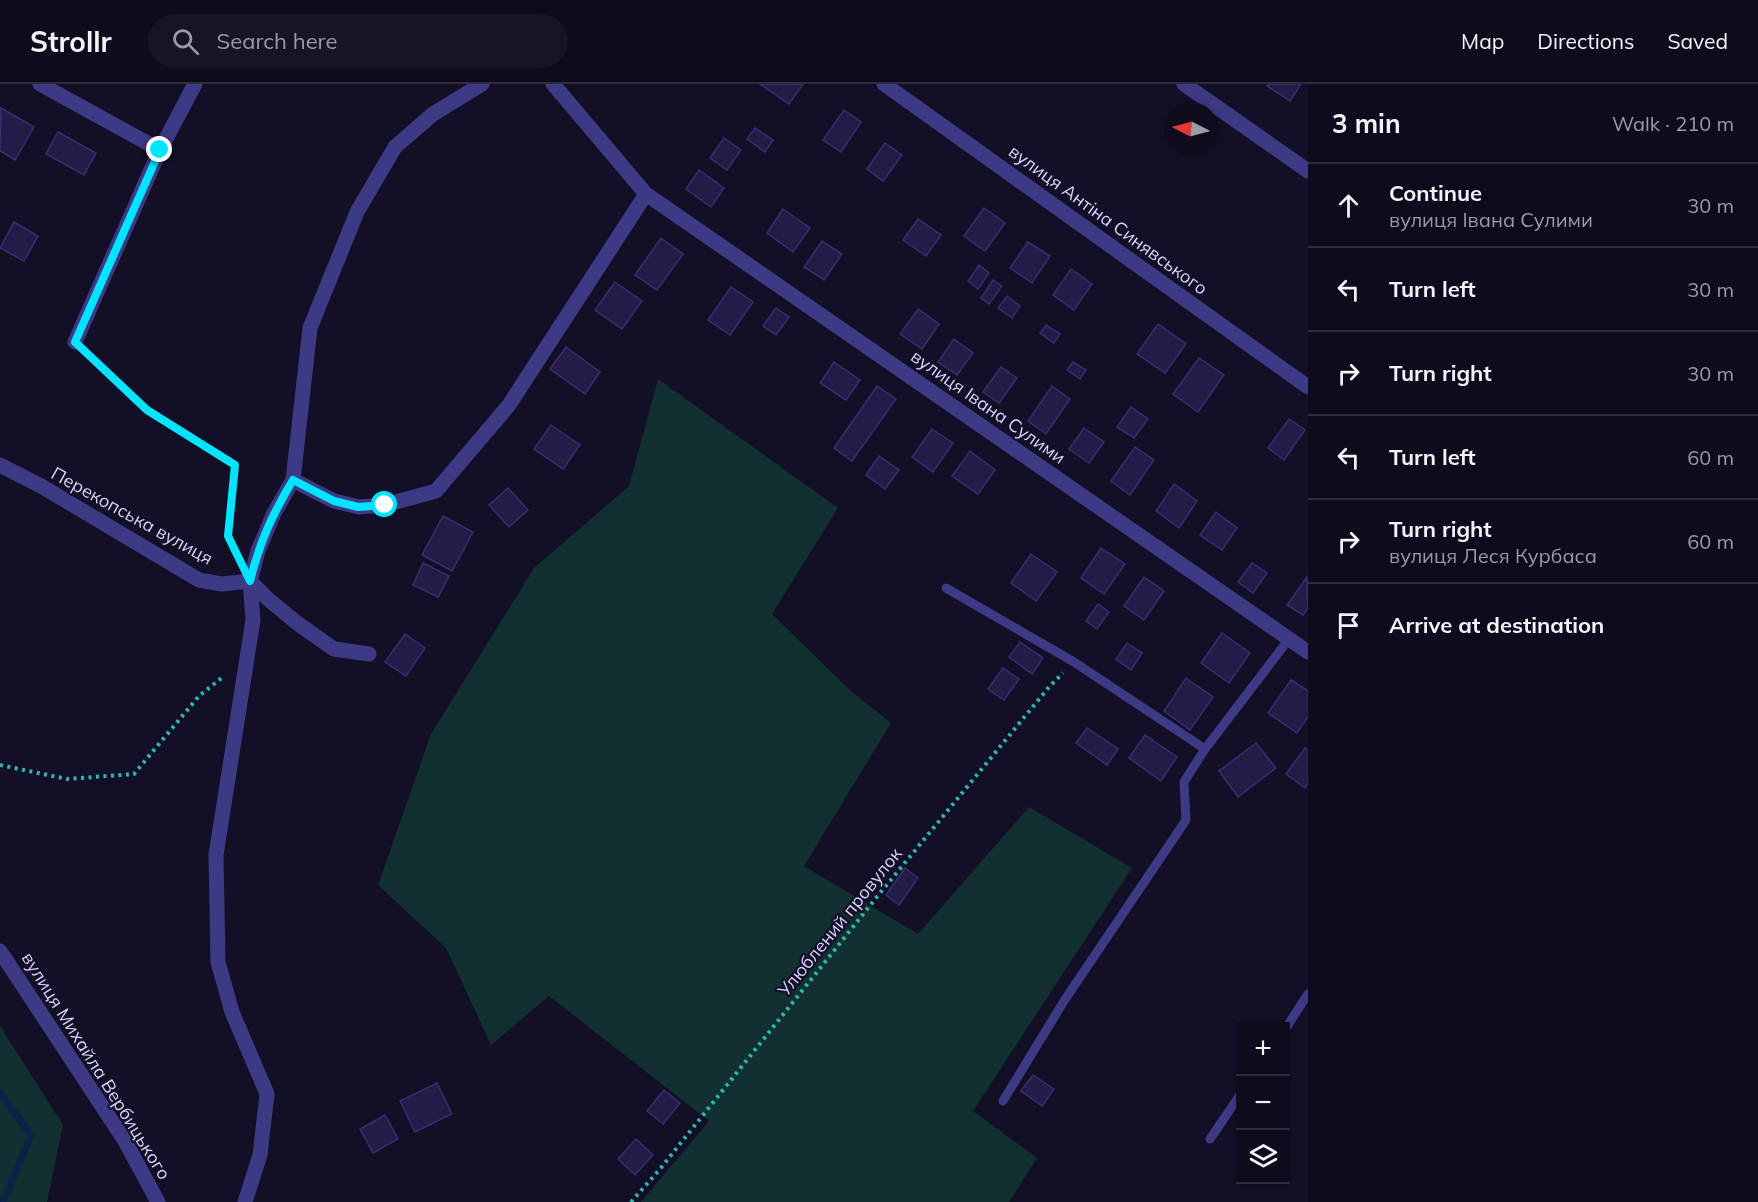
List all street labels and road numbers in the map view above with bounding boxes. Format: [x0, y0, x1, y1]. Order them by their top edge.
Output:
street label: вулиця Антіна Синявського [1004, 140, 1212, 300]
street label: вулиця Івана Сулими [907, 345, 1070, 469]
street label: Перекопська вулиця [47, 462, 217, 570]
street label: Улюблений провулок [772, 842, 907, 1002]
street label: вулиця Михайла Вербицького [17, 948, 176, 1184]

